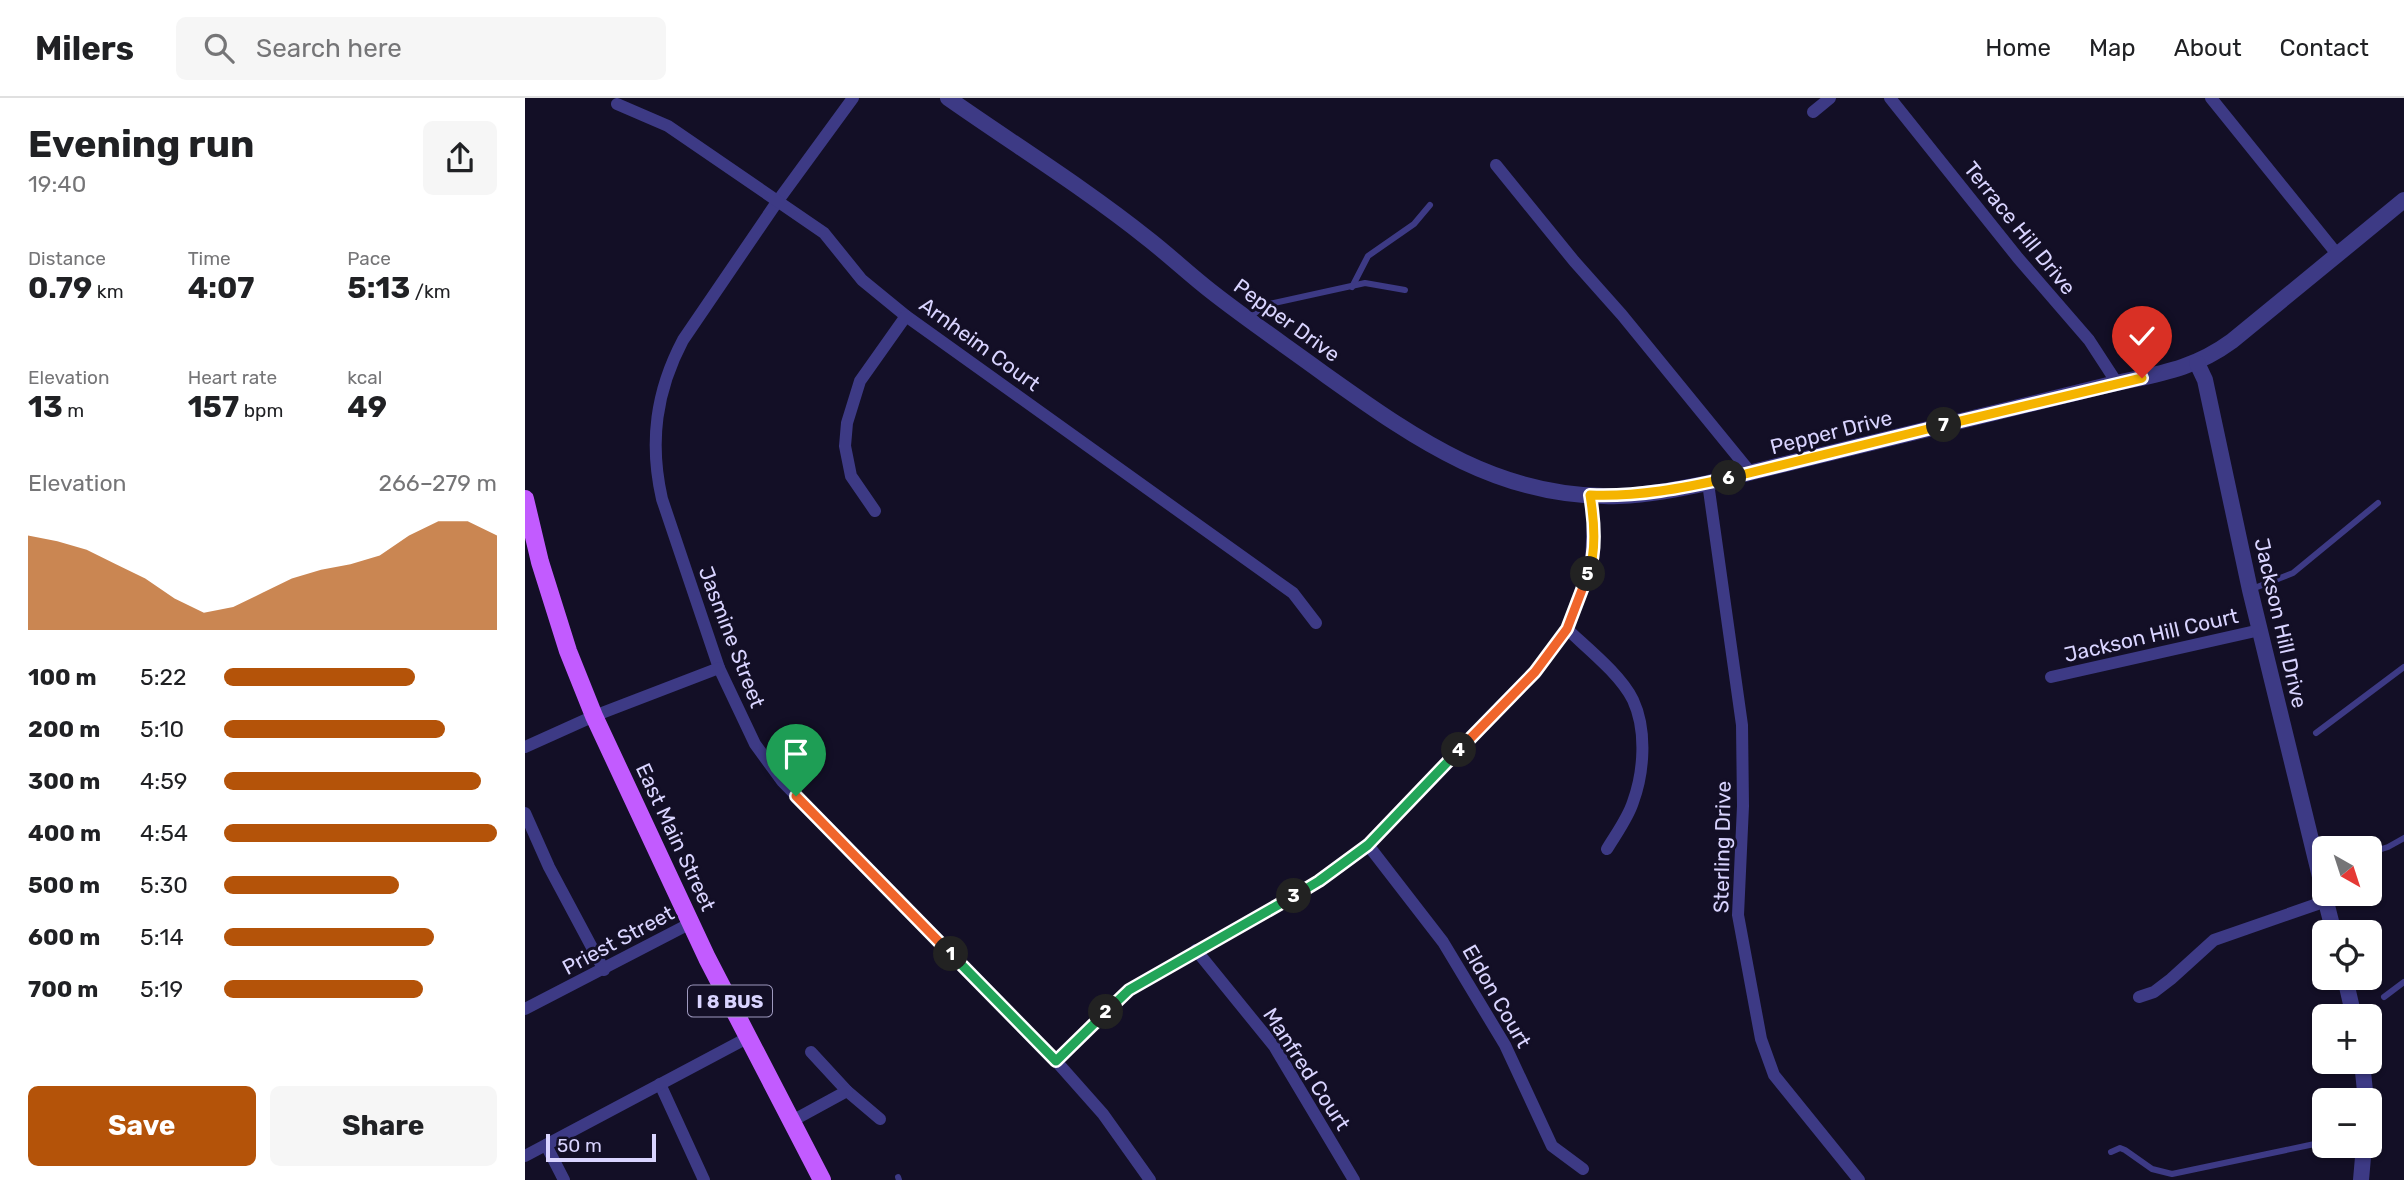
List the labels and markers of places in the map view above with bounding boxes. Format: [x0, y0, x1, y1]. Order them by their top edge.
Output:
pin [2112, 306, 2172, 378]
pin: 7 [1927, 408, 1961, 442]
pin: 6 [1711, 460, 1747, 496]
pin: 5 [1571, 556, 1605, 592]
pin [766, 724, 826, 796]
pin: 4 [1441, 732, 1476, 768]
pin: 3 [1277, 878, 1311, 914]
pin: 1 [933, 936, 969, 972]
pin: 2 [1089, 995, 1123, 1030]

